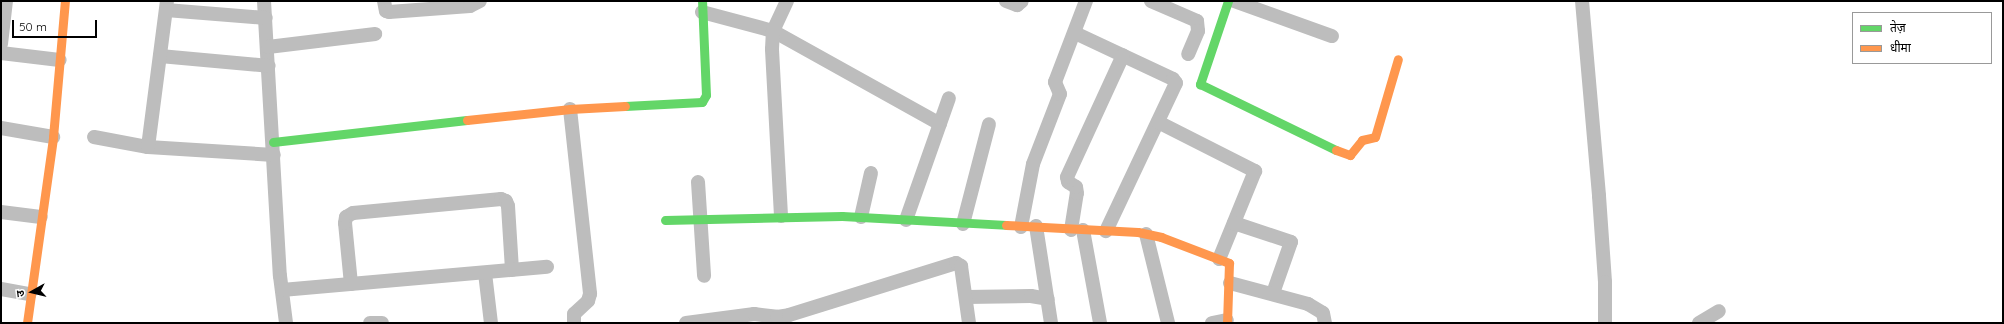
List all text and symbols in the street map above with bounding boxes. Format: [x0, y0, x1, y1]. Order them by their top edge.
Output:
scale bar [14, 12, 99, 38]
legend [1852, 12, 1992, 64]
text: 50 m [19, 19, 47, 34]
text: तेज़ [1890, 20, 1906, 35]
text: धीमा [1890, 40, 1911, 55]
north arrow [12, 272, 52, 312]
text: उ [13, 290, 27, 298]

